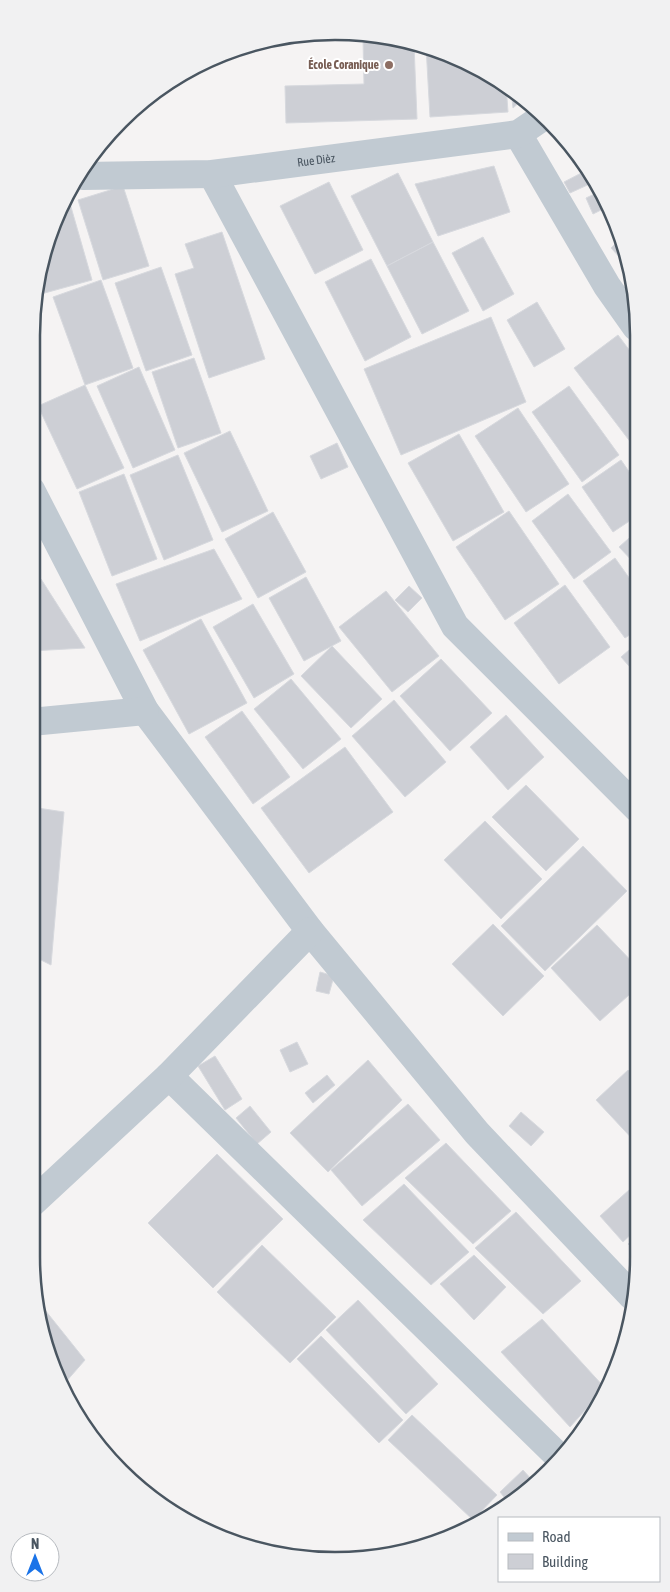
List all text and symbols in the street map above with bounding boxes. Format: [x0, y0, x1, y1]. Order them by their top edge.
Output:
place label: École Coranique [308, 57, 380, 72]
marker: École Coranique [383, 59, 395, 71]
street label: Rue Dièz [296, 151, 337, 170]
legend [498, 1517, 660, 1582]
text: Road [542, 1528, 571, 1545]
north arrow [10, 1532, 60, 1582]
text: N [31, 1536, 39, 1552]
text: Building [542, 1553, 588, 1570]

